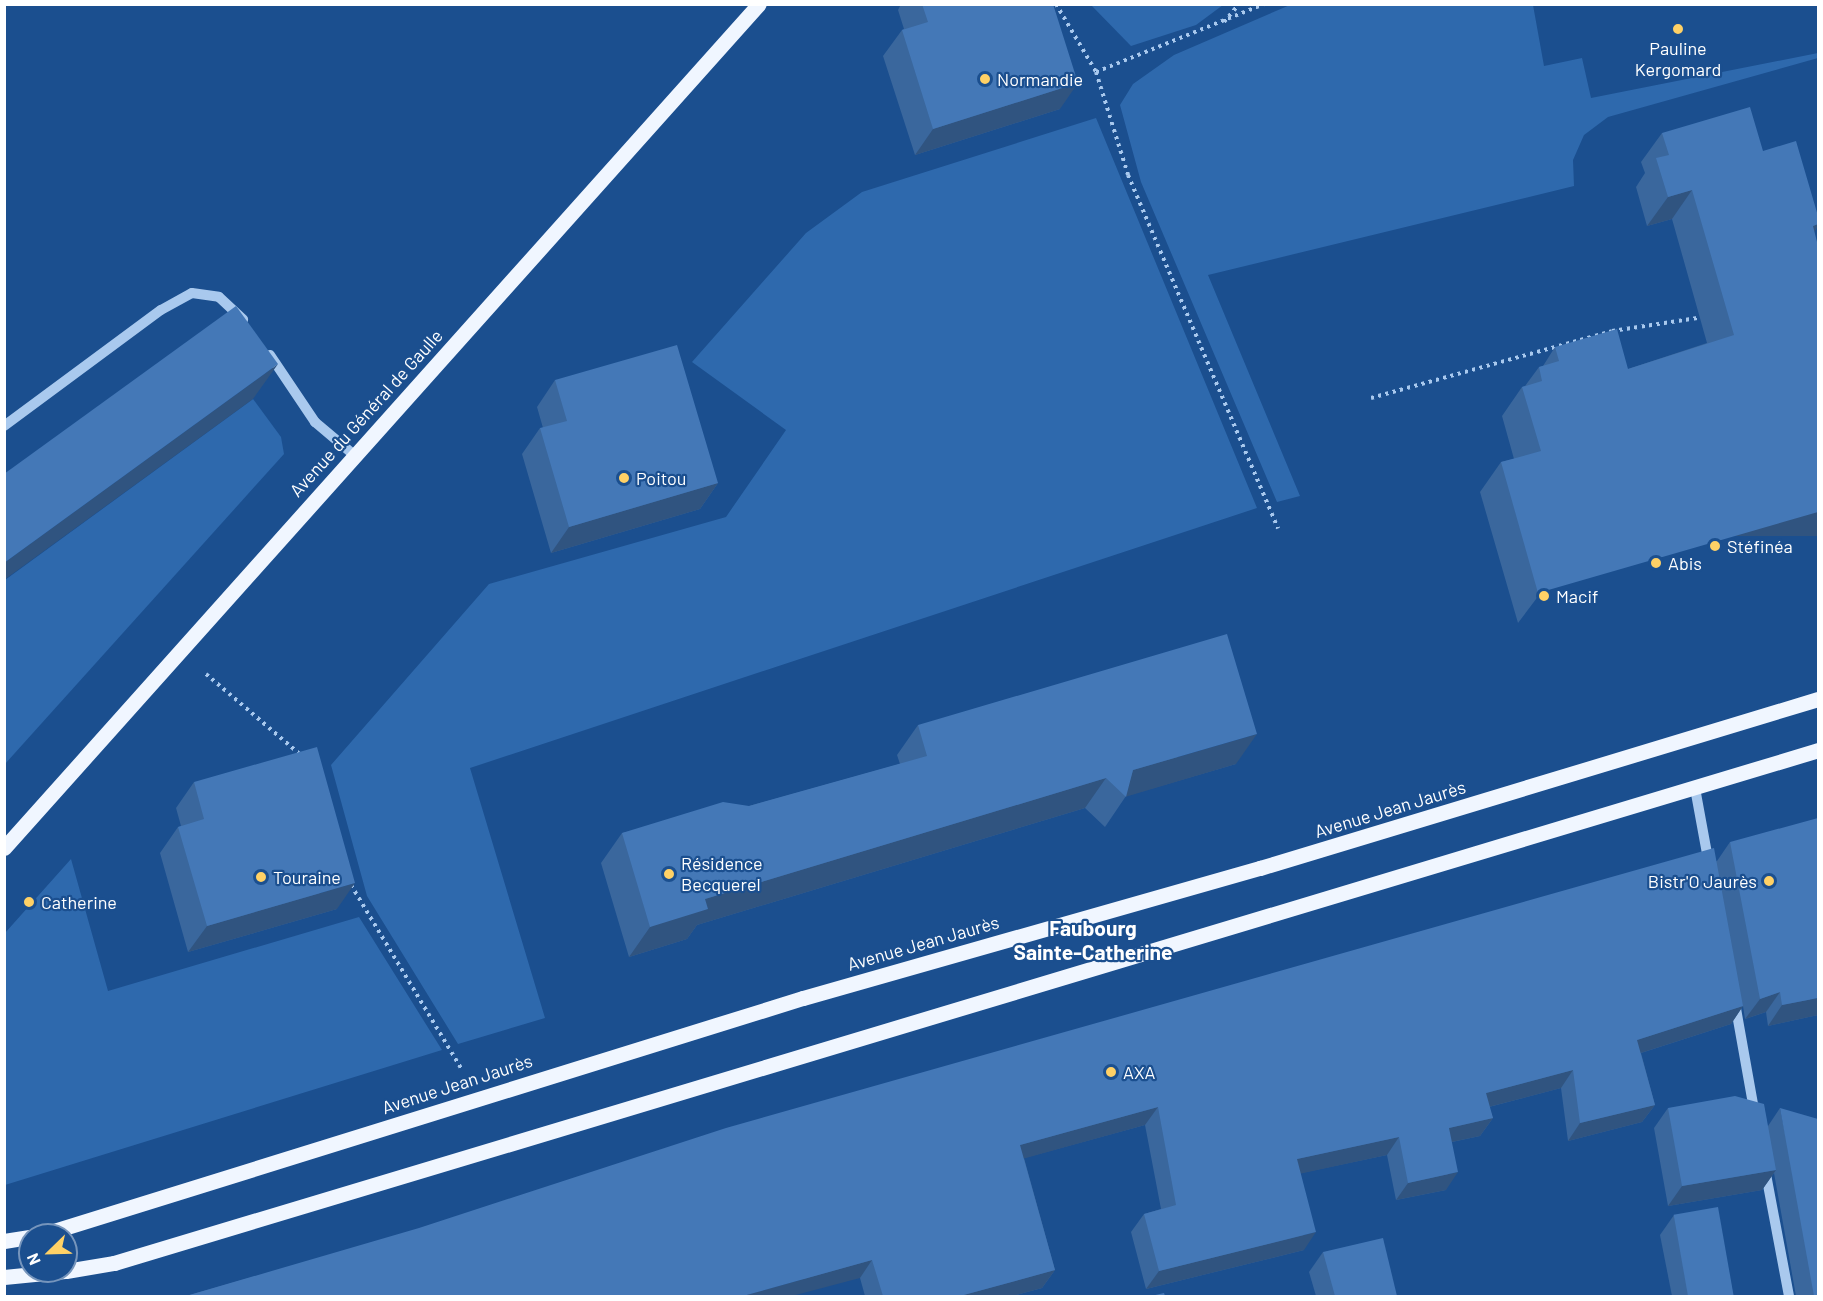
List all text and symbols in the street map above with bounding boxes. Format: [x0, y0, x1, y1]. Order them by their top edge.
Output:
marker: Pauline Kergomard [1671, 22, 1685, 36]
place label: Pauline Kergomard [1635, 38, 1721, 80]
place label: Normandie [997, 68, 1083, 90]
marker: Normandie [978, 72, 992, 86]
street label: Avenue du Général de Gaulle [285, 325, 447, 501]
place label: Poitou [636, 467, 686, 489]
marker: Poitou [617, 471, 631, 485]
place label: Stéfinéa [1727, 535, 1793, 557]
marker: Stéfinéa [1708, 539, 1722, 553]
place label: Abis [1668, 552, 1702, 574]
marker: Abis [1649, 556, 1663, 570]
place label: Macif [1556, 585, 1598, 607]
marker: Macif [1537, 589, 1551, 603]
street label: Avenue Jean Jaurès [1312, 776, 1468, 842]
place label: Résidence Becquerel [681, 853, 763, 896]
place label: Touraine [273, 866, 341, 888]
marker: Résidence Becquerel [662, 867, 676, 881]
marker: Touraine [254, 870, 268, 884]
place label: Bistr'O Jaurès [1648, 870, 1757, 892]
marker: Bistr'O Jaurès [1762, 874, 1776, 888]
place label: Catherine [41, 891, 117, 913]
marker: Catherine [22, 895, 36, 909]
street label: Avenue Jean Jaurès [845, 911, 1001, 975]
district label: Faubourg Sainte-Catherine [1014, 915, 1172, 965]
street label: Avenue Jean Jaurès [379, 1049, 535, 1119]
place label: AXA [1123, 1061, 1155, 1083]
marker: AXA [1104, 1065, 1118, 1079]
north arrow [18, 1223, 78, 1283]
text: N [22, 1251, 44, 1268]

